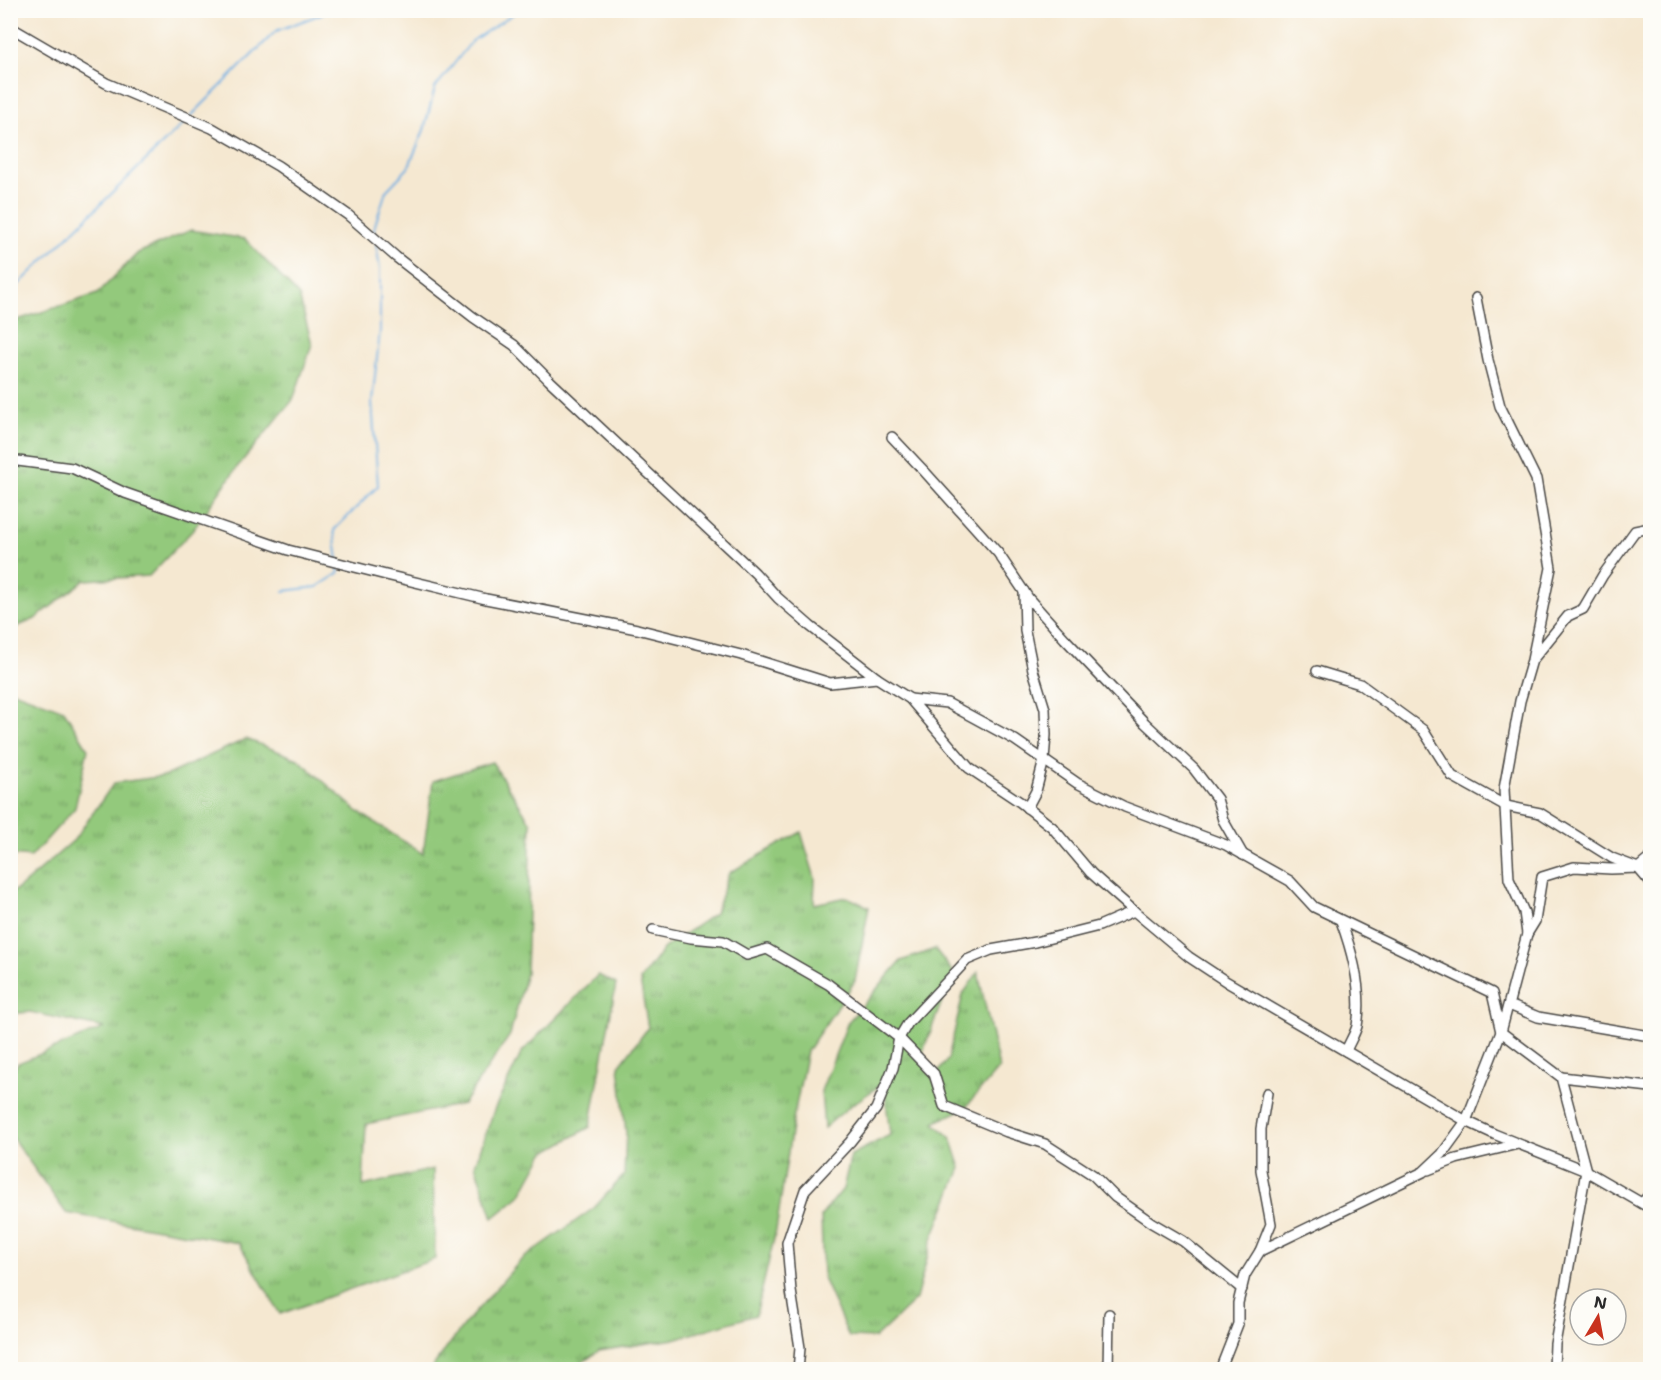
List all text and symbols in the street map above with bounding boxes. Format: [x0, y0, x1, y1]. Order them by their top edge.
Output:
north arrow [1568, 1287, 1628, 1347]
text: N [1592, 1291, 1609, 1314]

